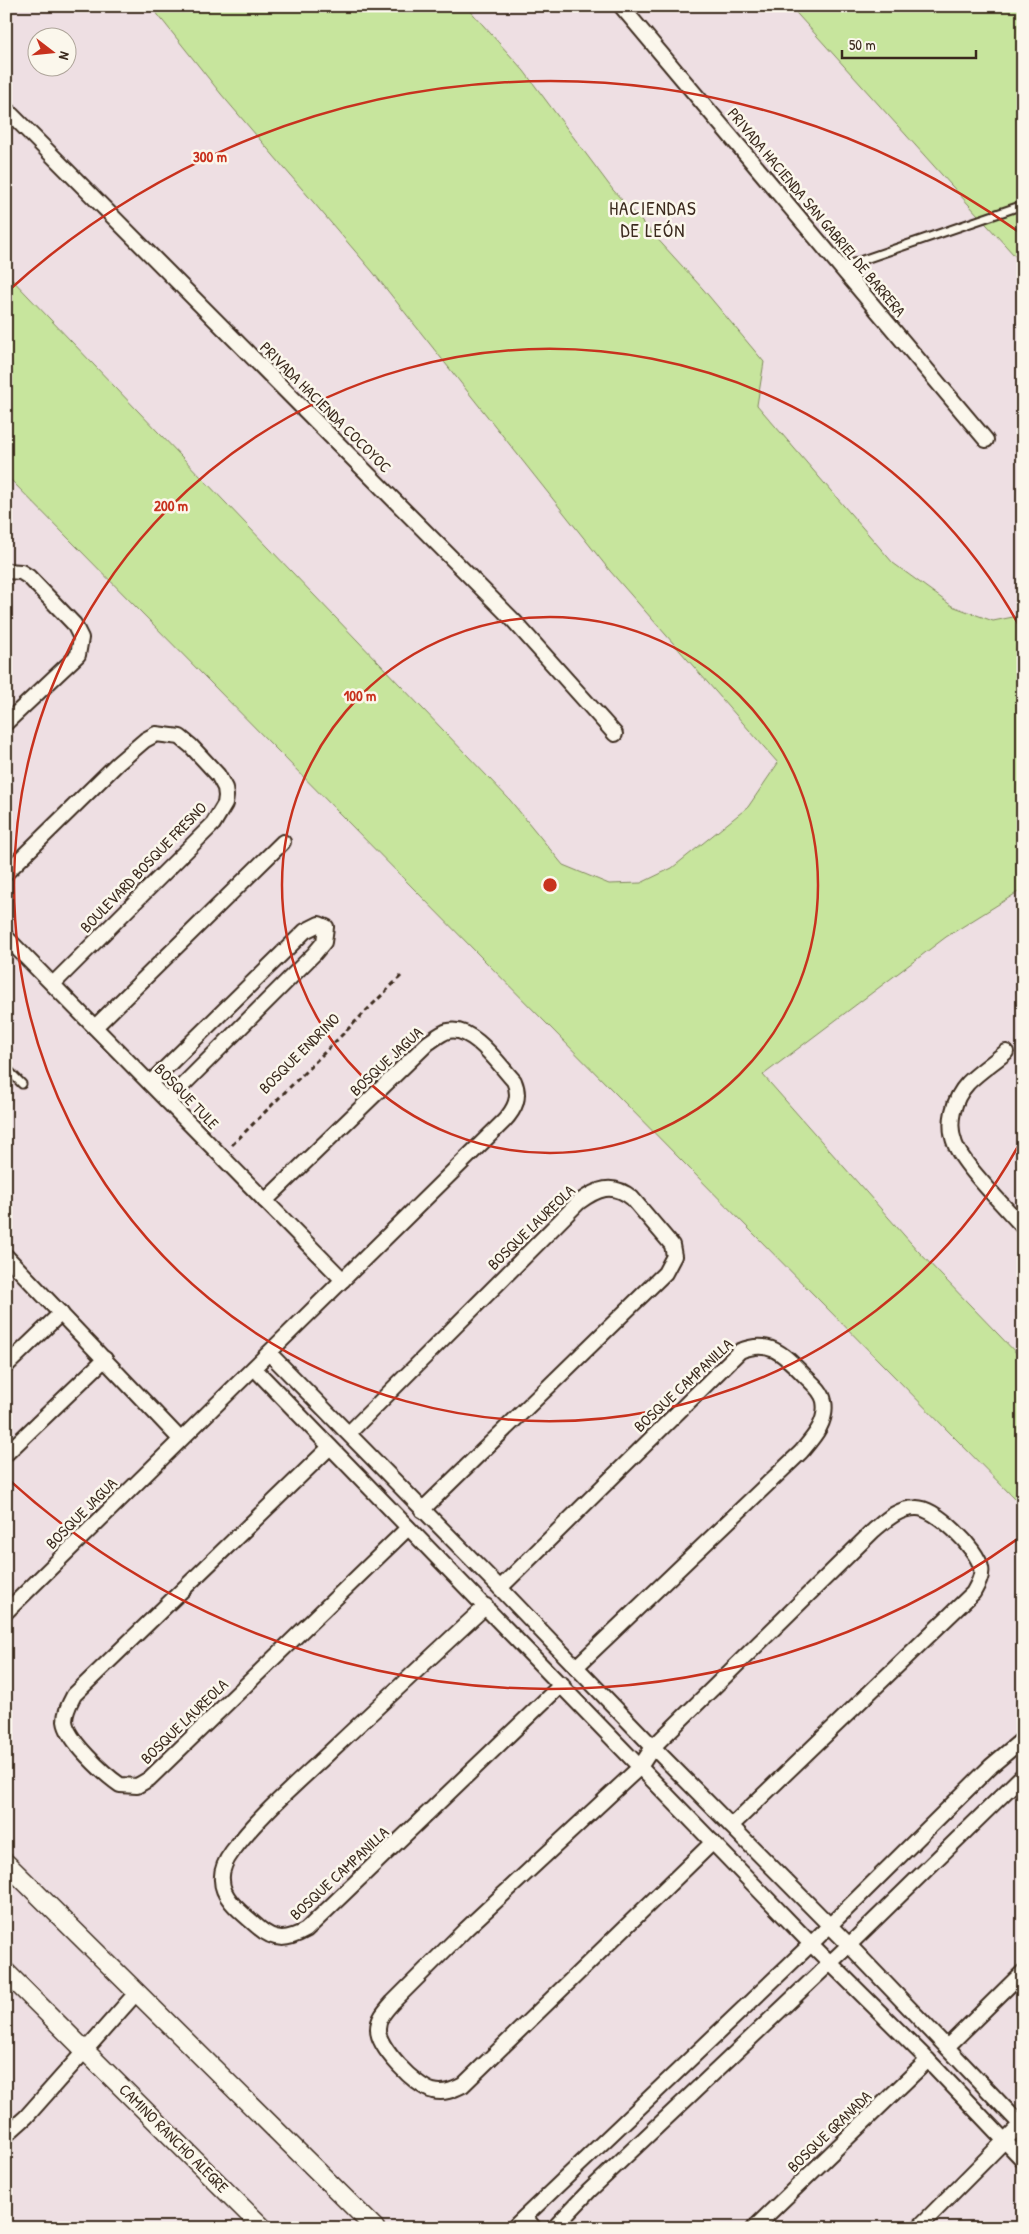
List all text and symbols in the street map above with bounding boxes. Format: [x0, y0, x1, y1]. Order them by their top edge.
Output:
north arrow [28, 28, 78, 78]
scale bar [842, 28, 975, 60]
text: 50 m [849, 34, 876, 55]
text: N [55, 50, 75, 62]
street label: PRIVADA HACIENDA SAN GABRIEL DE BARRERA [723, 103, 911, 321]
text: 300 m [193, 146, 227, 167]
district label: HACIENDAS DE LEÓN [609, 195, 697, 243]
street label: PRIVADA HACIENDA COCOYOC [256, 337, 397, 478]
text: 200 m [154, 495, 188, 516]
text: 100 m [344, 685, 376, 706]
street label: BOULEVARD BOSQUE FRESNO [75, 797, 211, 937]
centre of rings [541, 876, 559, 894]
street label: BOSQUE ENDRINO [254, 1008, 344, 1098]
street label: BOSQUE JAGUA [345, 1021, 427, 1101]
street label: BOSQUE TULE [150, 1058, 224, 1134]
street label: BOSQUE LAUREOLA [482, 1179, 580, 1274]
street label: BOSQUE CAMPANILLA [629, 1333, 737, 1437]
street label: BOSQUE JAGUA [41, 1472, 122, 1553]
street label: BOSQUE LAUREOLA [135, 1673, 233, 1768]
street label: BOSQUE CAMPANILLA [285, 1821, 393, 1925]
street label: CAMINO RANCHO ALEGRE [115, 2079, 233, 2197]
street label: BOSQUE GRANADA [782, 2085, 876, 2177]

